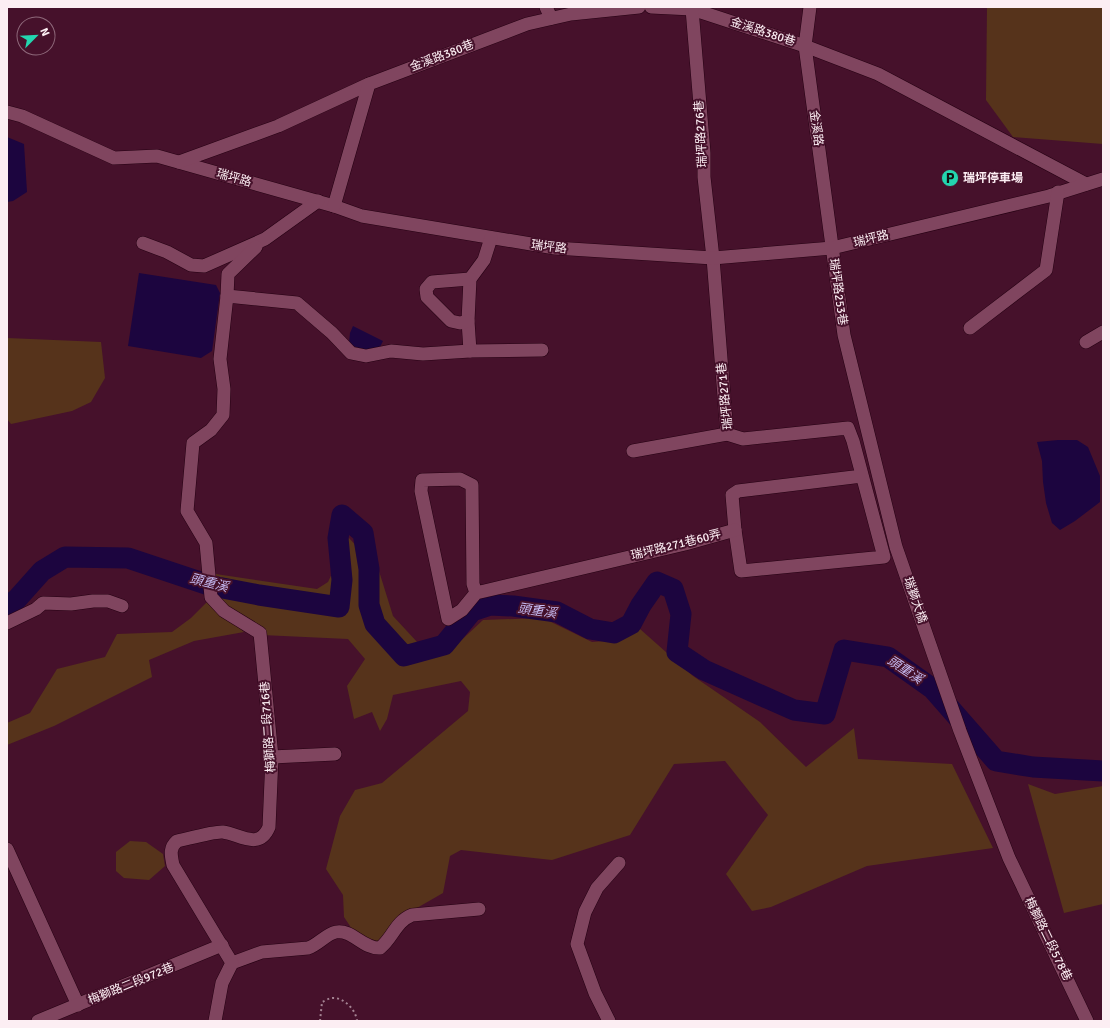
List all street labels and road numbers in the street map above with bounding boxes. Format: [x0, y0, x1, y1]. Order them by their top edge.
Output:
street label: 金溪路380巷 [729, 14, 797, 50]
street label: 金溪路380巷 [408, 37, 476, 75]
street label: 瑞坪路276巷 [692, 100, 710, 168]
street label: 金溪路 [806, 109, 826, 147]
street label: 瑞坪路 [215, 166, 253, 190]
street label: 瑞坪路 [852, 227, 890, 251]
street label: 瑞坪路 [530, 237, 568, 257]
street label: 瑞坪路253巷 [826, 258, 850, 326]
street label: 瑞坪路271巷 [714, 362, 736, 430]
street label: 瑞坪路271巷60弄 [629, 527, 723, 563]
street label: 瑞獅大橋 [900, 575, 930, 625]
street label: 梅獅路二段716巷 [257, 681, 279, 773]
street label: 梅獅路二段578巷 [1021, 895, 1075, 983]
street label: 梅獅路二段972巷 [86, 960, 176, 1008]

